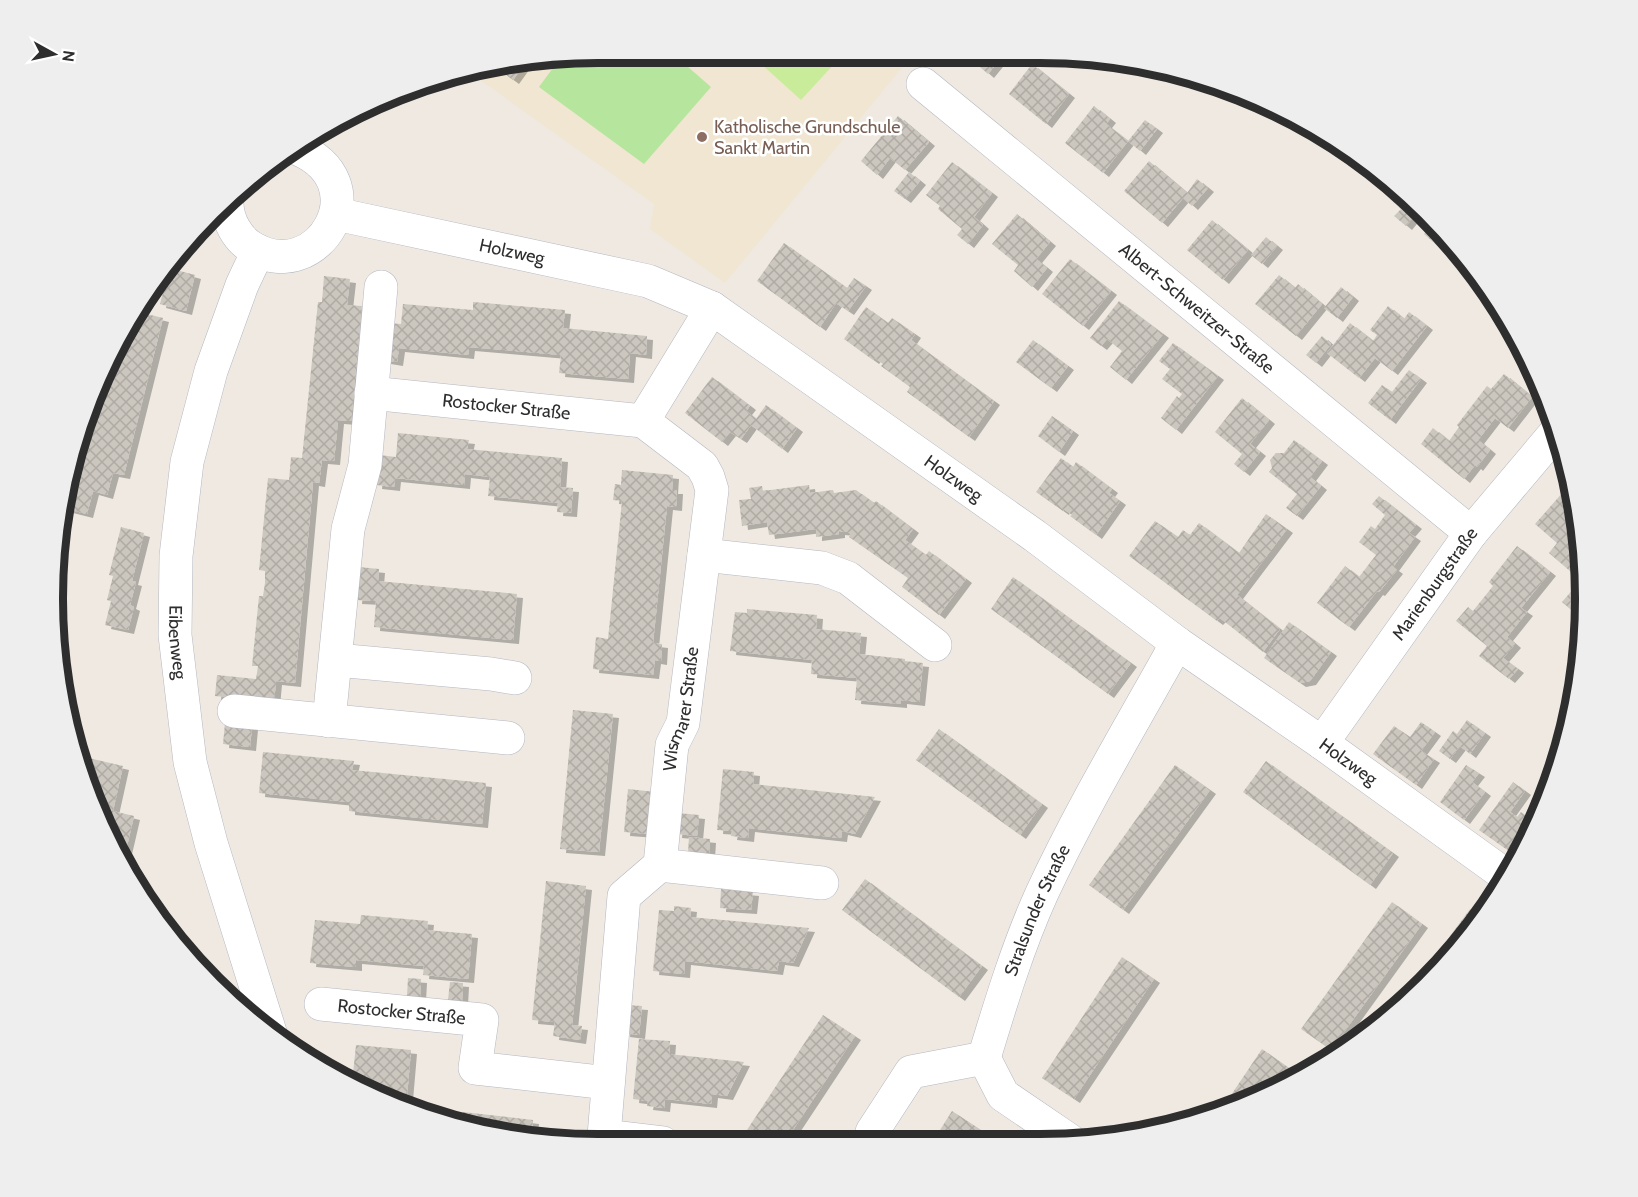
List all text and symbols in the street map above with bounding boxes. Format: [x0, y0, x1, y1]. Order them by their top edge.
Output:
north arrow [24, 24, 84, 84]
text: N [58, 49, 79, 63]
place label: Katholische Grundschule Sankt Martin [714, 116, 900, 159]
marker: Katholische Grundschule Sankt Martin [695, 130, 709, 144]
street label: Holzweg [477, 234, 548, 270]
street label: Albert-Schweitzer-Straße [1115, 238, 1279, 378]
street label: Rostocker Straße [441, 389, 571, 424]
street label: Holzweg [920, 450, 988, 507]
street label: Marienburgstraße [1387, 523, 1482, 645]
street label: Eibenweg [164, 605, 191, 681]
street label: Wismarer Straße [658, 646, 703, 772]
street label: Holzweg [1315, 733, 1382, 791]
street label: Stralsunder Straße [1000, 841, 1075, 979]
street label: Rostocker Straße [336, 995, 467, 1029]

